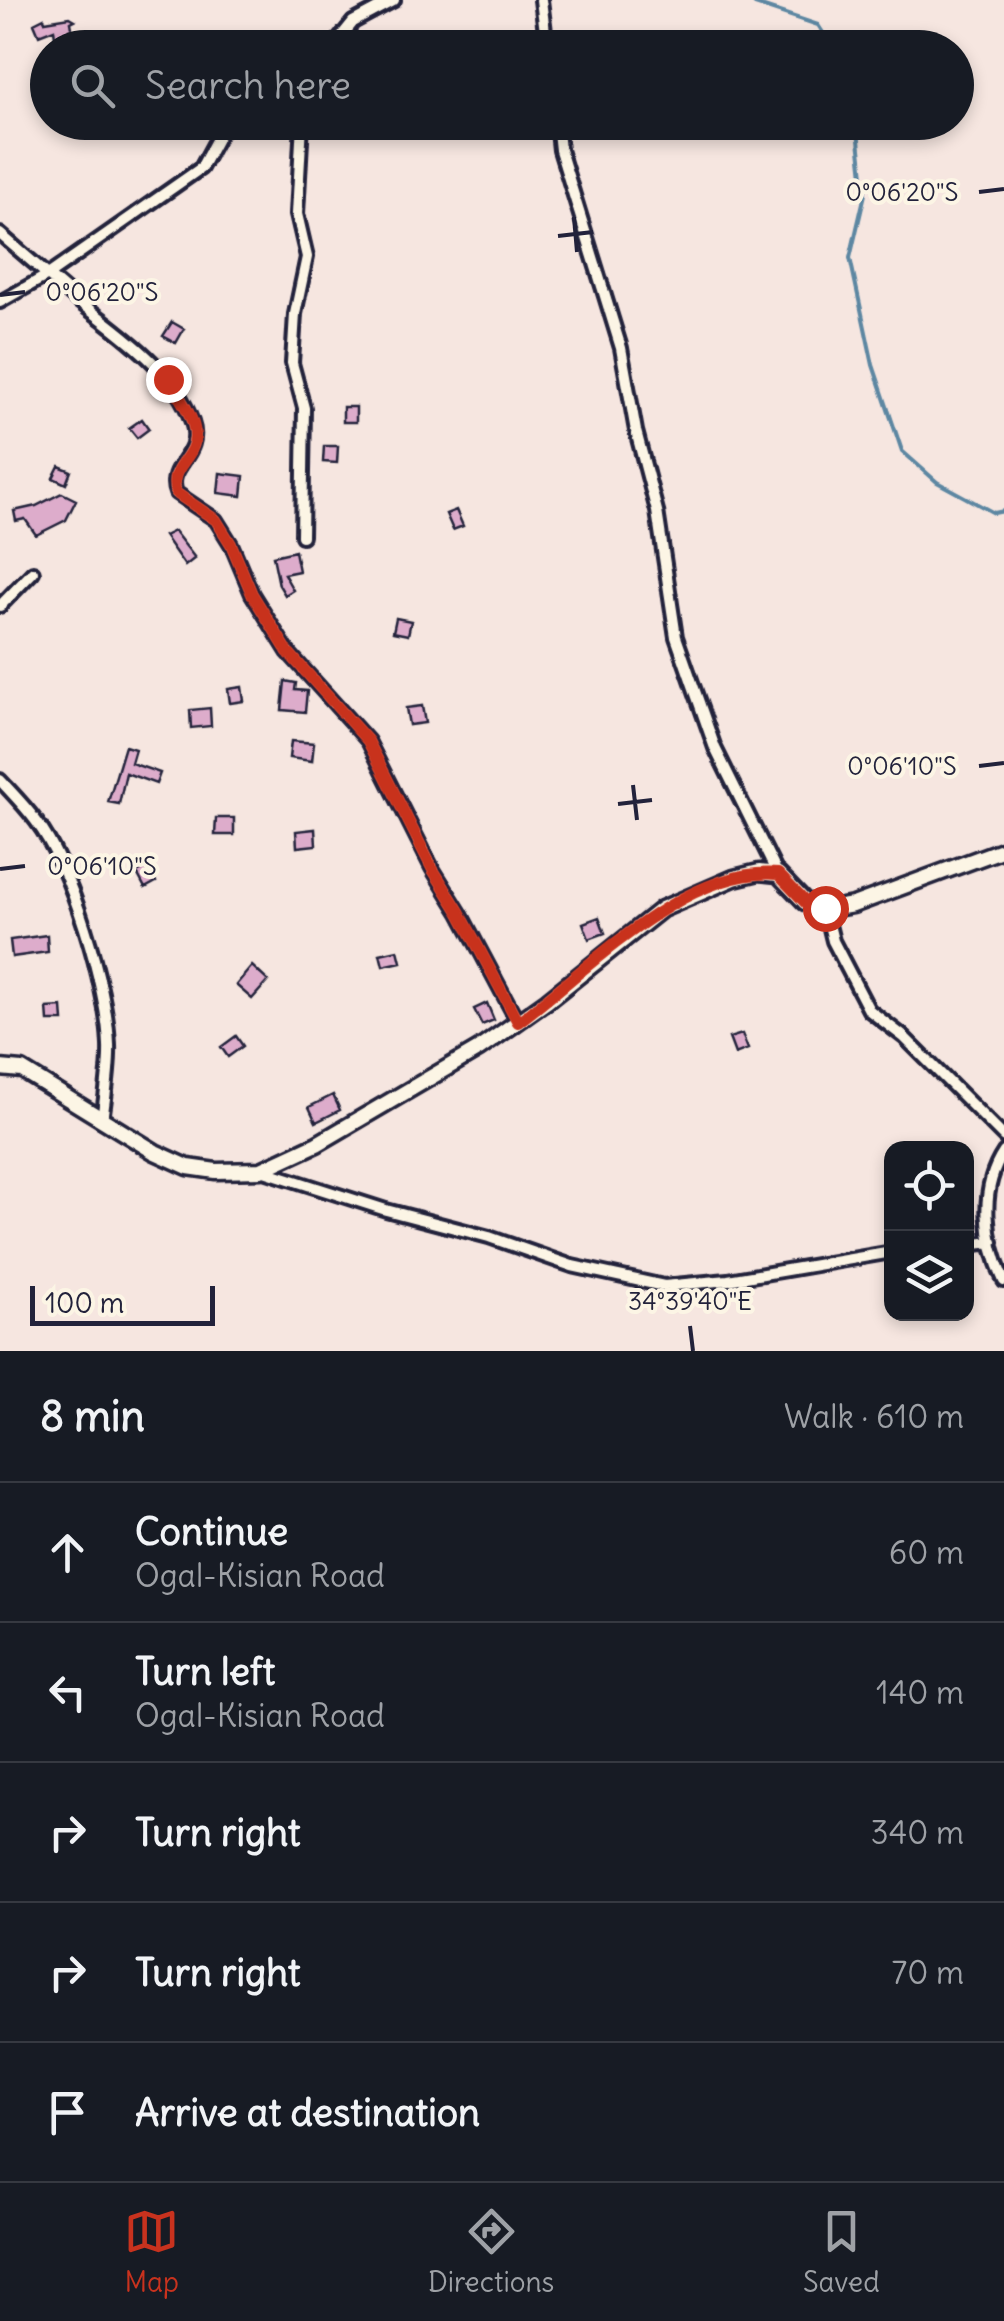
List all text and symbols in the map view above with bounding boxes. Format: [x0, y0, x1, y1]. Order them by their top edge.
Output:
search box [30, 30, 974, 140]
icon: search [65, 58, 120, 113]
text: Search here [145, 62, 351, 109]
text: 0°06'20"S [845, 176, 959, 208]
text: 0°06'20"S [45, 276, 159, 308]
route end [146, 357, 192, 403]
text: 0°06'10"S [847, 750, 957, 782]
text: 0°06'10"S [47, 850, 157, 882]
route start [803, 886, 849, 932]
map controls [884, 1141, 974, 1321]
button: locate [884, 1141, 974, 1231]
button: layers [884, 1231, 974, 1321]
scale bar [30, 1281, 215, 1326]
text: 100 m [45, 1285, 124, 1321]
text: 34°39'40"E [628, 1285, 752, 1317]
text: 8 min [40, 1390, 145, 1442]
text: Walk · 610 m [784, 1396, 964, 1437]
text: Continue [135, 1508, 288, 1555]
icon: ahead [40, 1525, 95, 1580]
text: 60 m [889, 1532, 964, 1573]
text: Ogal-Kisian Road [135, 1555, 385, 1596]
text: Turn left [135, 1648, 275, 1695]
icon: left [40, 1665, 95, 1720]
text: 140 m [876, 1672, 964, 1713]
text: Ogal-Kisian Road [135, 1695, 385, 1736]
icon: right [40, 1805, 95, 1860]
text: Turn right [135, 1809, 301, 1856]
text: 340 m [871, 1812, 964, 1853]
icon: right [40, 1945, 95, 2000]
text: Turn right [135, 1949, 301, 1996]
text: 70 m [892, 1952, 964, 1993]
icon: arrive [40, 2085, 95, 2140]
text: Arrive at destination [135, 2089, 480, 2136]
tab: Map [124, 2204, 179, 2300]
tab: Directions [428, 2204, 554, 2300]
tab: Saved [803, 2204, 880, 2300]

